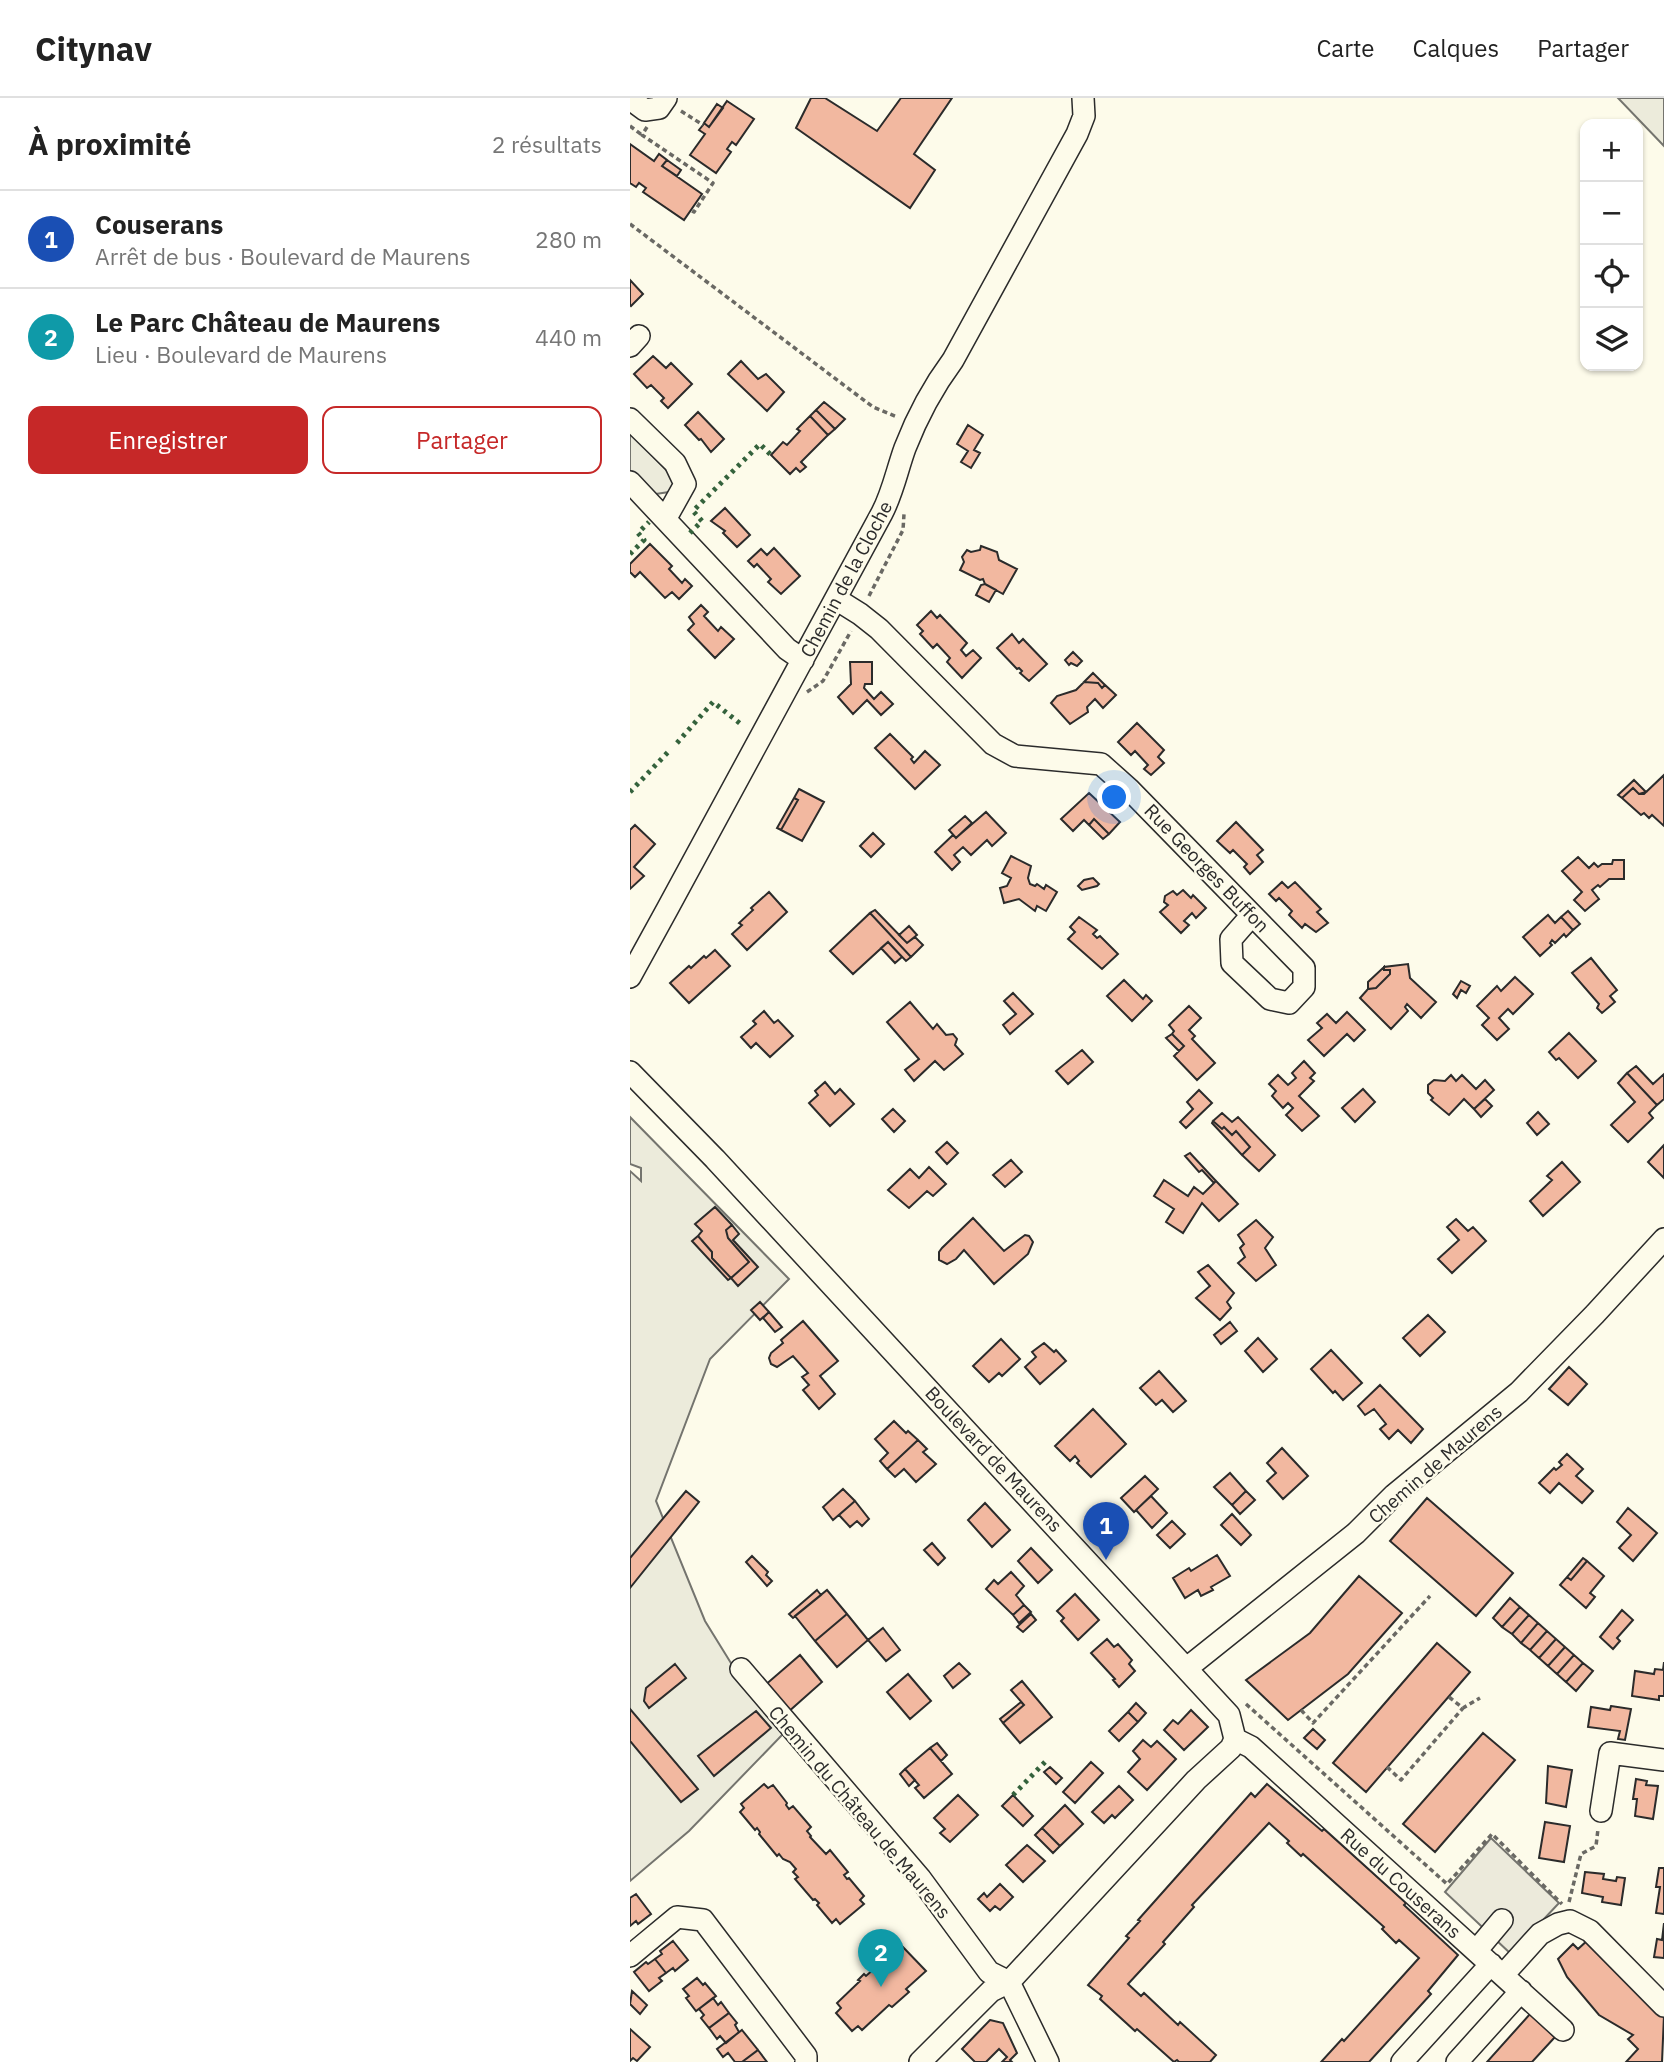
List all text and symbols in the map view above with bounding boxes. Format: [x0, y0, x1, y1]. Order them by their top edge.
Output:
text: Citynav [35, 27, 152, 70]
text: Carte [1316, 32, 1375, 64]
text: Calques [1413, 32, 1499, 64]
text: Partager [1537, 32, 1629, 64]
map controls [1580, 119, 1643, 371]
button: + [1580, 119, 1643, 182]
text: À proximité [28, 124, 191, 163]
text: 2 résultats [492, 129, 602, 159]
button: − [1580, 182, 1643, 245]
text: Couserans [95, 207, 223, 241]
text: 1 [44, 224, 58, 254]
text: 280 m [535, 224, 602, 254]
text: Arrêt de bus · Boulevard de Maurens [95, 241, 471, 271]
button: locate [1580, 245, 1643, 308]
text: Le Parc Château de Maurens [95, 305, 440, 339]
button: layers [1580, 308, 1643, 371]
text: 2 [44, 322, 58, 352]
text: 440 m [535, 322, 602, 352]
text: Lieu · Boulevard de Maurens [95, 339, 387, 369]
button: Enregistrer [28, 406, 308, 474]
button: Partager [322, 406, 602, 474]
street label: Chemin de la Cloche [795, 497, 897, 661]
your location [1097, 780, 1131, 814]
street label: Rue Georges Buffon [1139, 799, 1275, 937]
street label: Boulevard de Maurens [920, 1381, 1068, 1537]
street label: Chemin de Maurens [1363, 1399, 1507, 1529]
pin: 1 [1083, 1502, 1129, 1560]
street label: Chemin du Château de Maurens [764, 1701, 956, 1923]
street label: Rue du Couserans [1336, 1823, 1466, 1943]
pin: 2 [858, 1929, 904, 1987]

